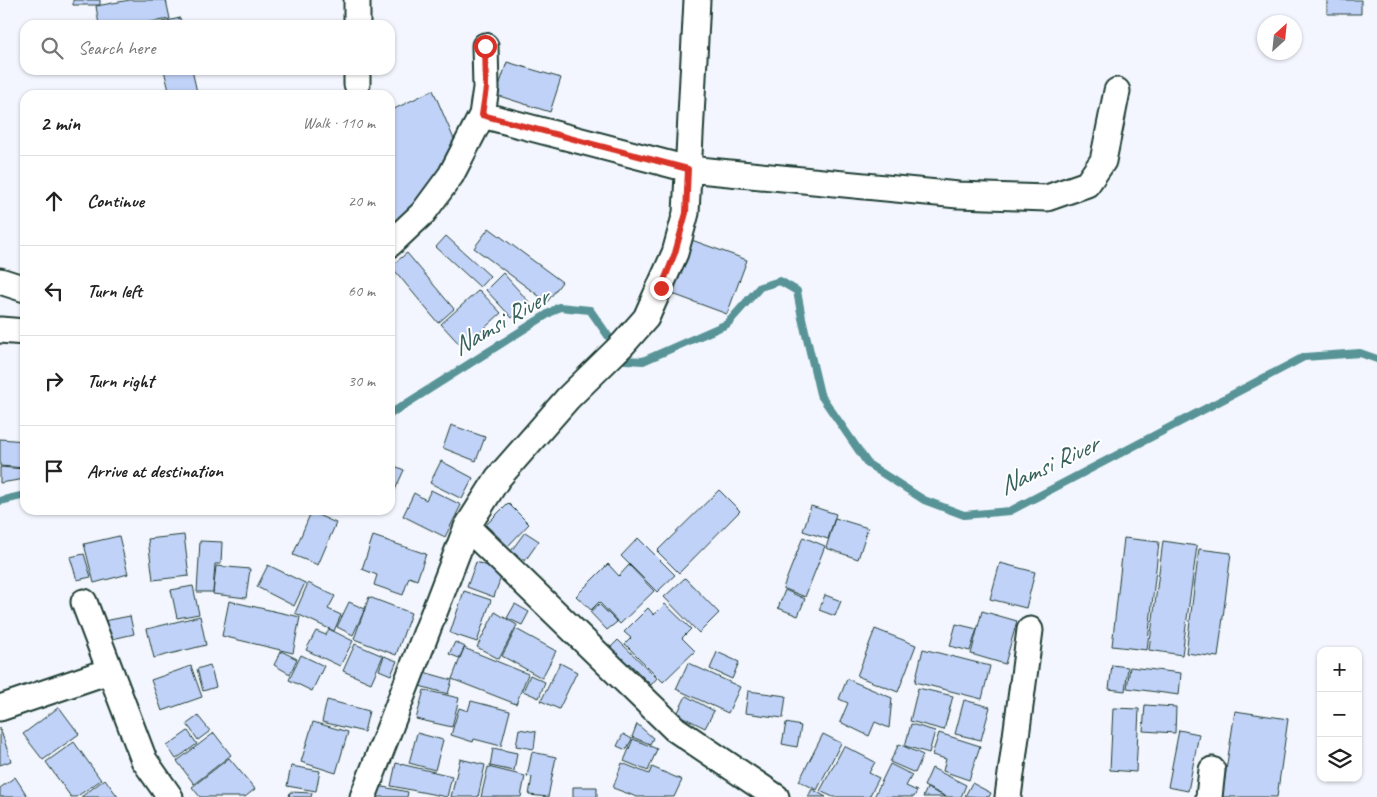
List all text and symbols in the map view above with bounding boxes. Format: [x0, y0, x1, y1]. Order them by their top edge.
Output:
north arrow [1257, 15, 1302, 60]
search box [20, 20, 395, 75]
icon: search [38, 34, 66, 62]
route start [474, 35, 497, 58]
text: Search here [78, 36, 155, 60]
text: 2 min [40, 110, 80, 136]
text: Walk · 110 m [303, 113, 375, 133]
icon: ahead [40, 187, 68, 215]
text: Continue [87, 189, 144, 213]
text: 20 m [348, 191, 375, 211]
icon: left [40, 277, 68, 305]
route end [650, 277, 673, 300]
text: Turn left [87, 279, 142, 303]
water label: Namsi River [446, 279, 558, 363]
text: 60 m [348, 281, 375, 301]
icon: right [40, 367, 68, 395]
text: Turn right [87, 369, 154, 393]
text: 30 m [348, 371, 375, 391]
water label: Namsi River [993, 426, 1107, 502]
icon: arrive [40, 457, 68, 485]
text: Arrive at destination [87, 459, 223, 483]
map controls [1317, 647, 1362, 782]
button: + [1317, 647, 1362, 692]
button: − [1317, 692, 1362, 737]
button: layers [1317, 737, 1362, 782]

